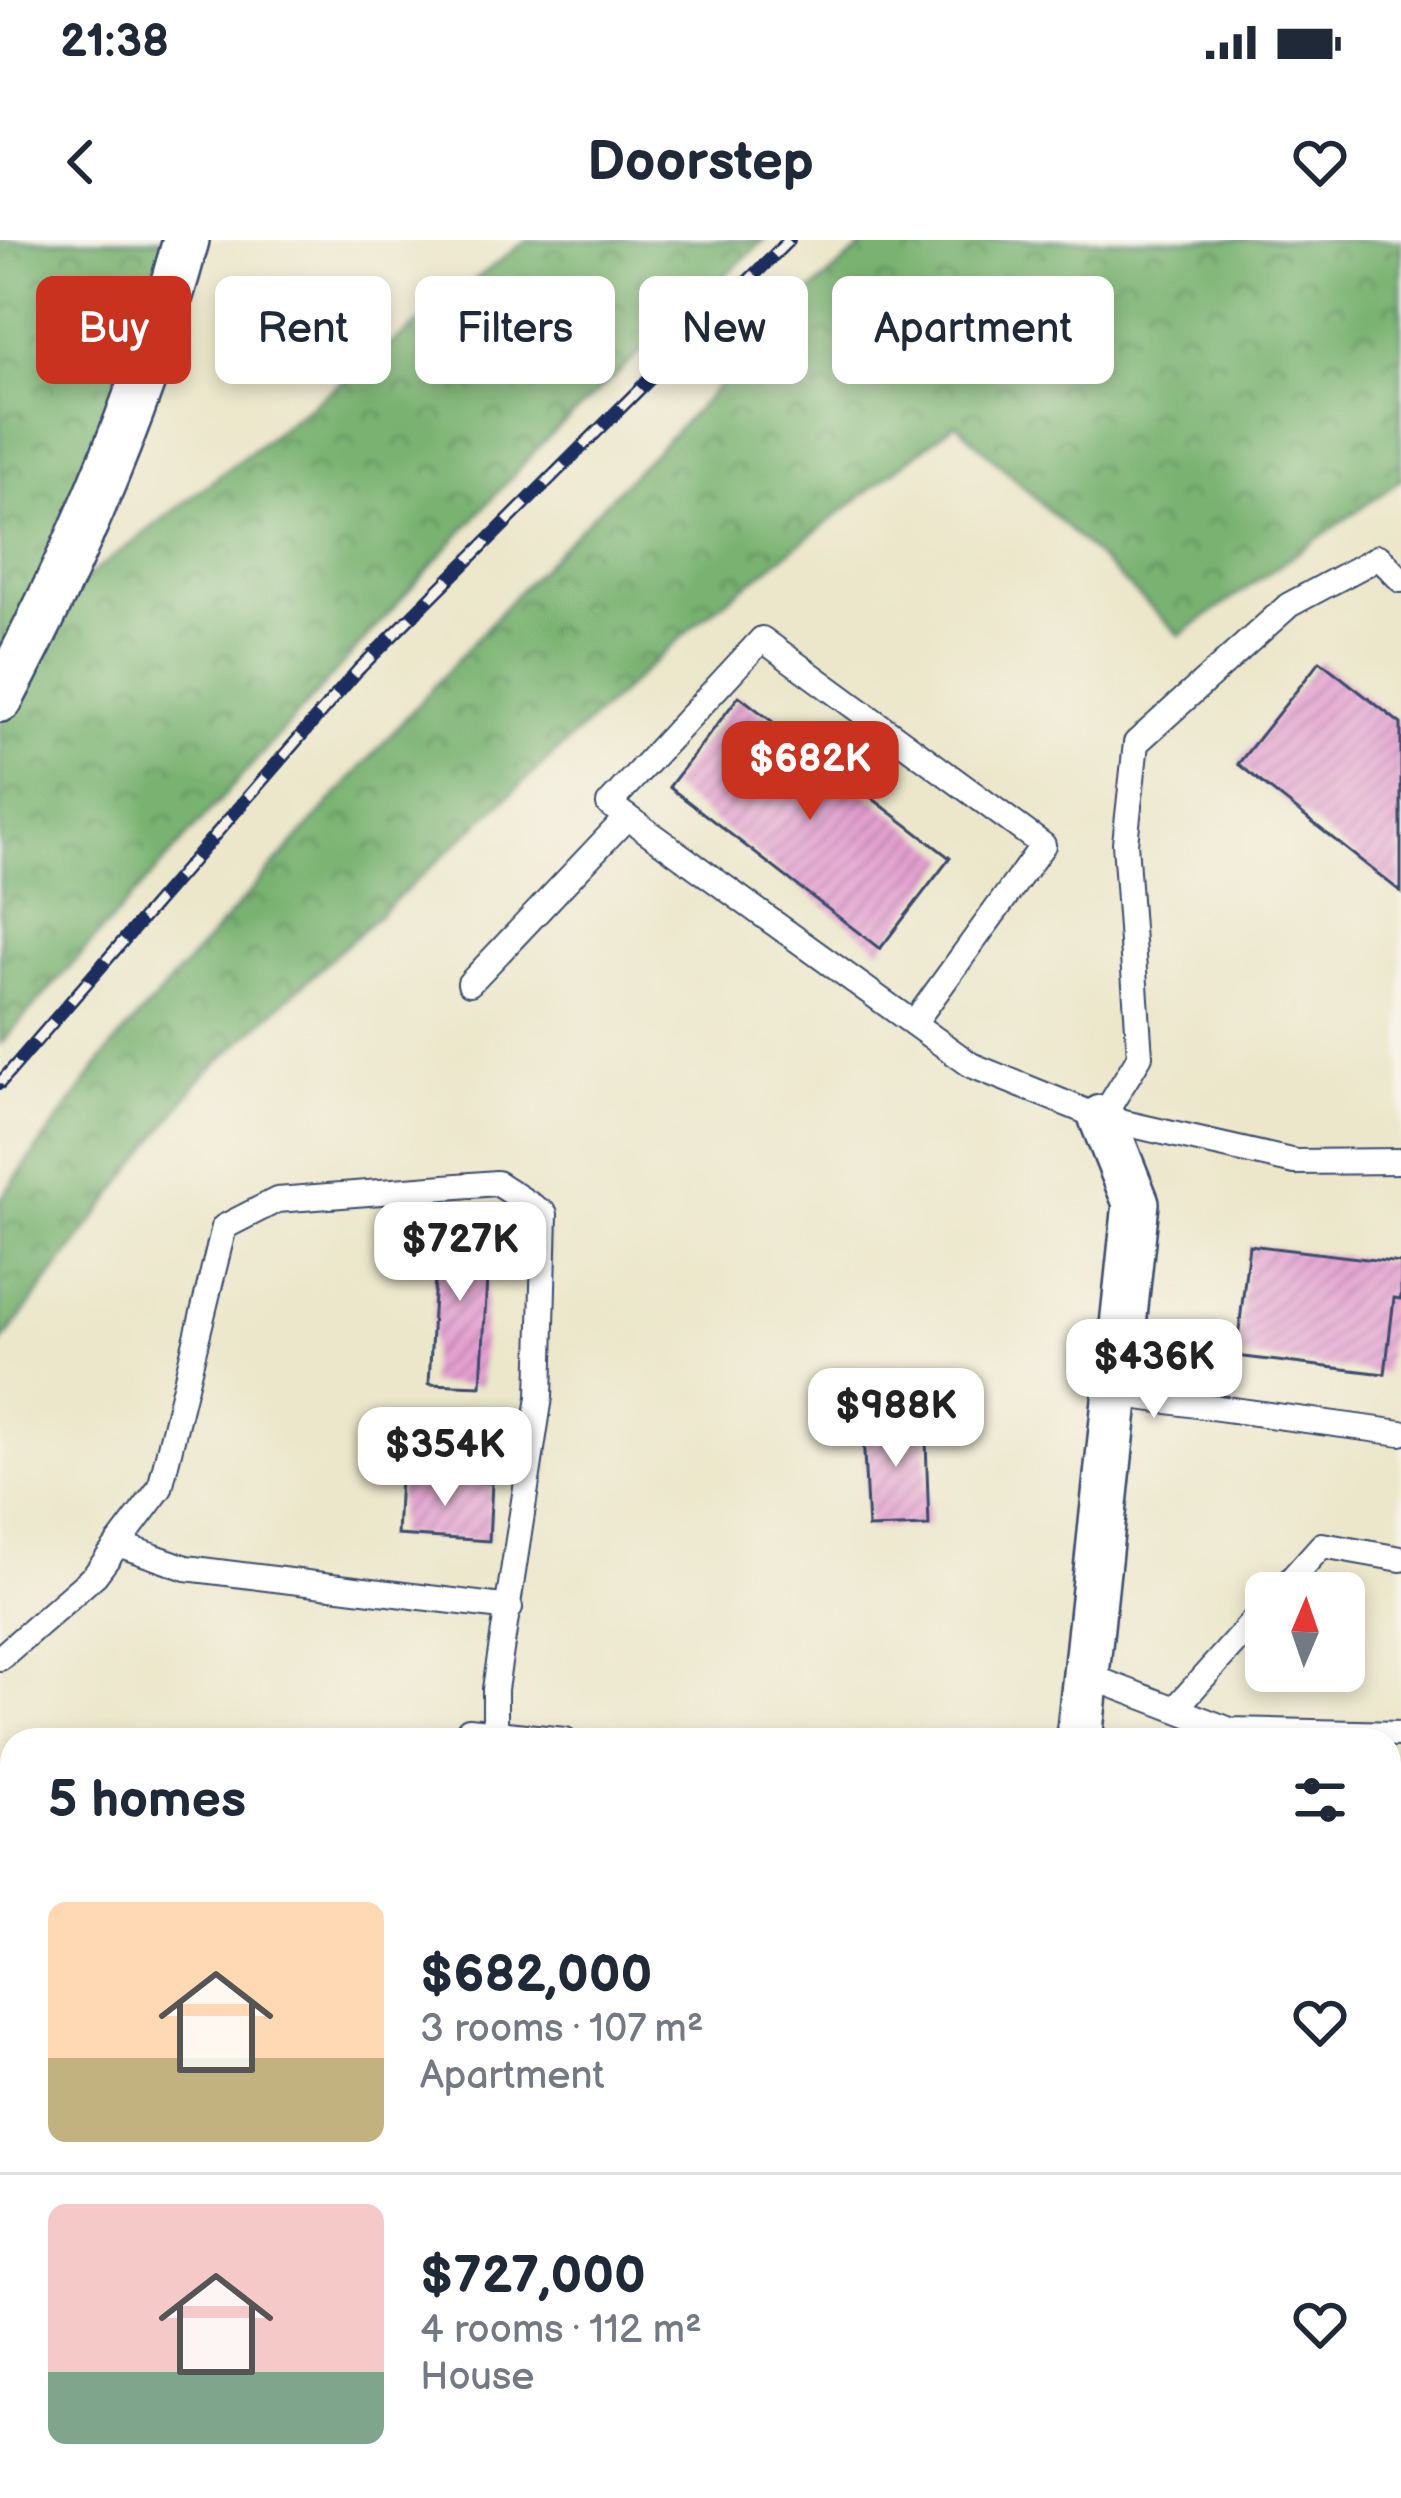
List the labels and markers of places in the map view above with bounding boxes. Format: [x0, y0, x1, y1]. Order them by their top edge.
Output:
pin: $682K [726, 721, 894, 823]
pin: $727K [376, 1202, 544, 1304]
pin: $436K [1070, 1319, 1238, 1421]
pin: $988K [812, 1368, 980, 1470]
pin: $354K [361, 1407, 529, 1509]

